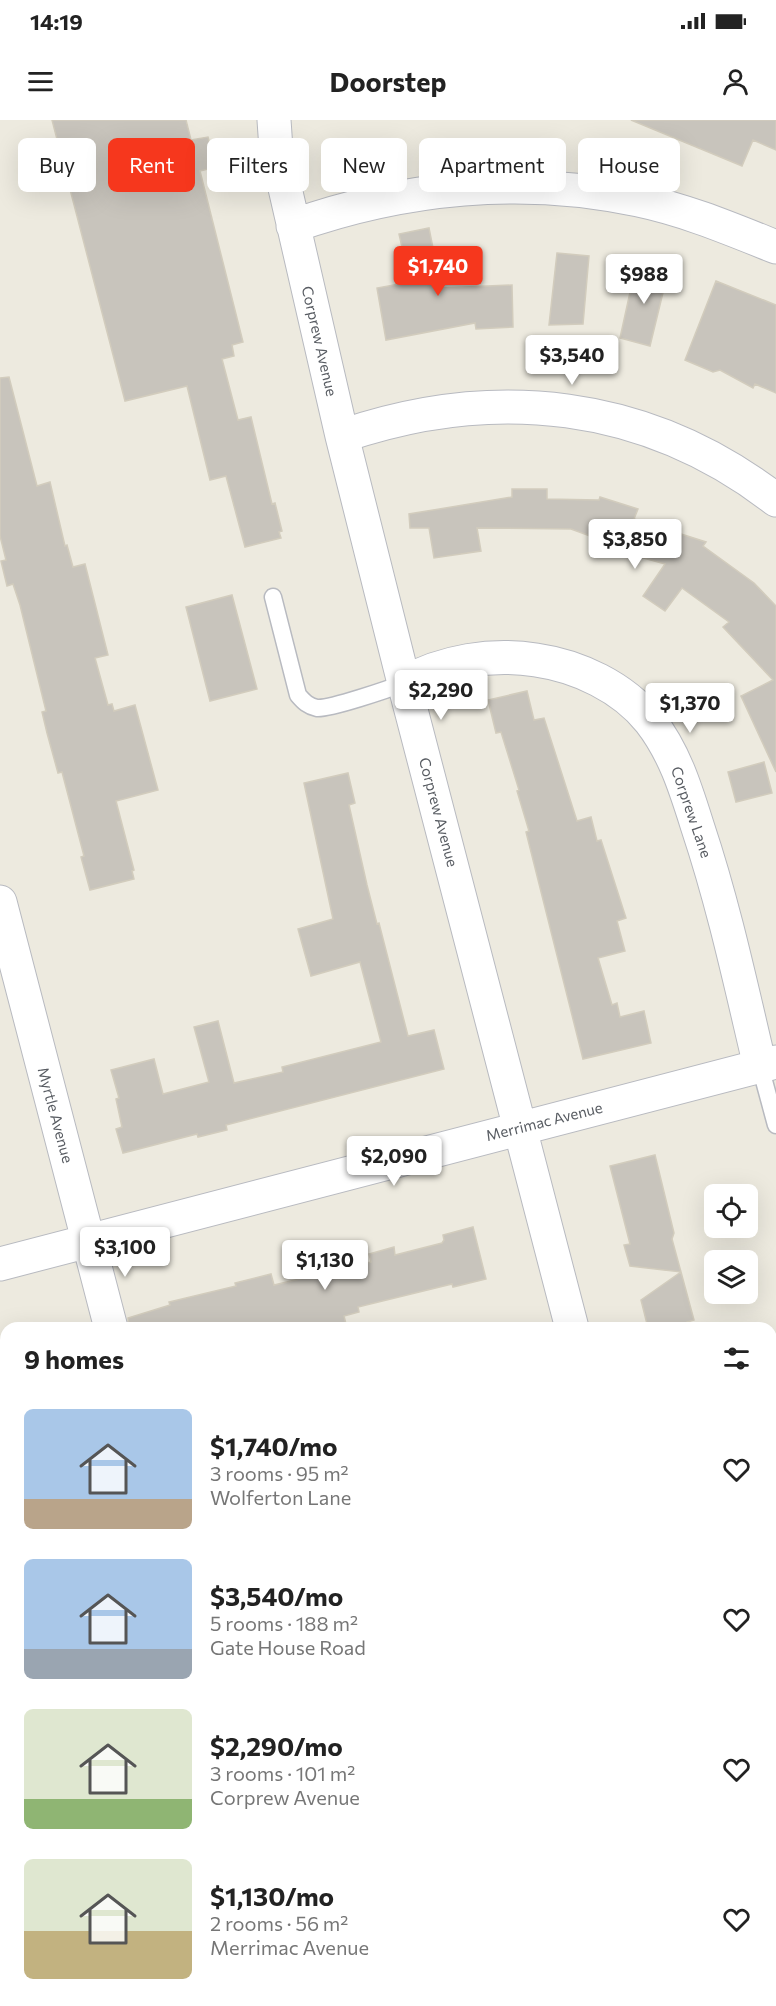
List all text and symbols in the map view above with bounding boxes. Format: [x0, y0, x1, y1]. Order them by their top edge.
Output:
text: 14:19 [30, 8, 83, 35]
icon: menu [24, 65, 57, 98]
text: Doorstep [330, 65, 446, 98]
icon: person [719, 65, 752, 98]
chip: Buy [18, 138, 96, 192]
chip: Rent [108, 138, 195, 192]
chip: Filters [207, 138, 309, 192]
chip: New [321, 138, 407, 192]
chip: Apartment [419, 138, 566, 192]
chip: House [578, 138, 680, 192]
pin: $1,740 [389, 246, 487, 297]
text: $1,740 [408, 253, 468, 277]
pin: $988 [608, 254, 680, 305]
text: $988 [620, 261, 668, 285]
street label: Corprew Avenue [299, 284, 341, 398]
pin: $3,540 [523, 335, 621, 386]
text: $3,540 [539, 342, 605, 366]
pin: $3,850 [586, 519, 684, 570]
text: $3,850 [603, 526, 667, 550]
pin: $2,290 [392, 670, 490, 721]
text: $2,290 [409, 677, 473, 701]
pin: $1,370 [641, 683, 739, 734]
text: $1,370 [659, 690, 721, 714]
street label: Corprew Avenue [416, 755, 462, 869]
street label: Corprew Lane [668, 764, 716, 860]
street label: Myrtle Avenue [35, 1065, 77, 1165]
street label: Merrimac Avenue [484, 1098, 604, 1144]
pin: $2,090 [345, 1136, 443, 1187]
text: $2,090 [361, 1143, 427, 1167]
map controls [704, 1184, 758, 1304]
button: locate [704, 1184, 758, 1238]
pin: $3,100 [76, 1227, 174, 1278]
text: $3,100 [94, 1234, 156, 1258]
pin: $1,130 [276, 1240, 374, 1291]
text: $1,130 [296, 1247, 354, 1271]
button: layers [704, 1250, 758, 1304]
icon: filters [720, 1342, 753, 1375]
text: 9 homes [24, 1343, 124, 1374]
text: $1,740/mo [210, 1430, 338, 1461]
icon: home [72, 1433, 144, 1505]
icon: heart [720, 1453, 753, 1486]
text: 3 rooms · 95 m² [210, 1461, 349, 1485]
text: Wolferton Lane [210, 1485, 351, 1509]
text: $3,540/mo [210, 1580, 343, 1611]
icon: home [72, 1583, 144, 1655]
icon: heart [720, 1603, 753, 1636]
text: 5 rooms · 188 m² [210, 1611, 358, 1635]
text: Gate House Road [210, 1635, 366, 1659]
text: $2,290/mo [210, 1730, 343, 1761]
icon: home [72, 1733, 144, 1805]
icon: heart [720, 1753, 753, 1786]
text: 3 rooms · 101 m² [210, 1761, 355, 1785]
text: Corprew Avenue [210, 1785, 360, 1809]
text: $1,130/mo [210, 1880, 334, 1911]
icon: home [72, 1883, 144, 1955]
icon: heart [720, 1903, 753, 1936]
text: 2 rooms · 56 m² [210, 1911, 348, 1935]
text: Merrimac Avenue [210, 1935, 369, 1959]

